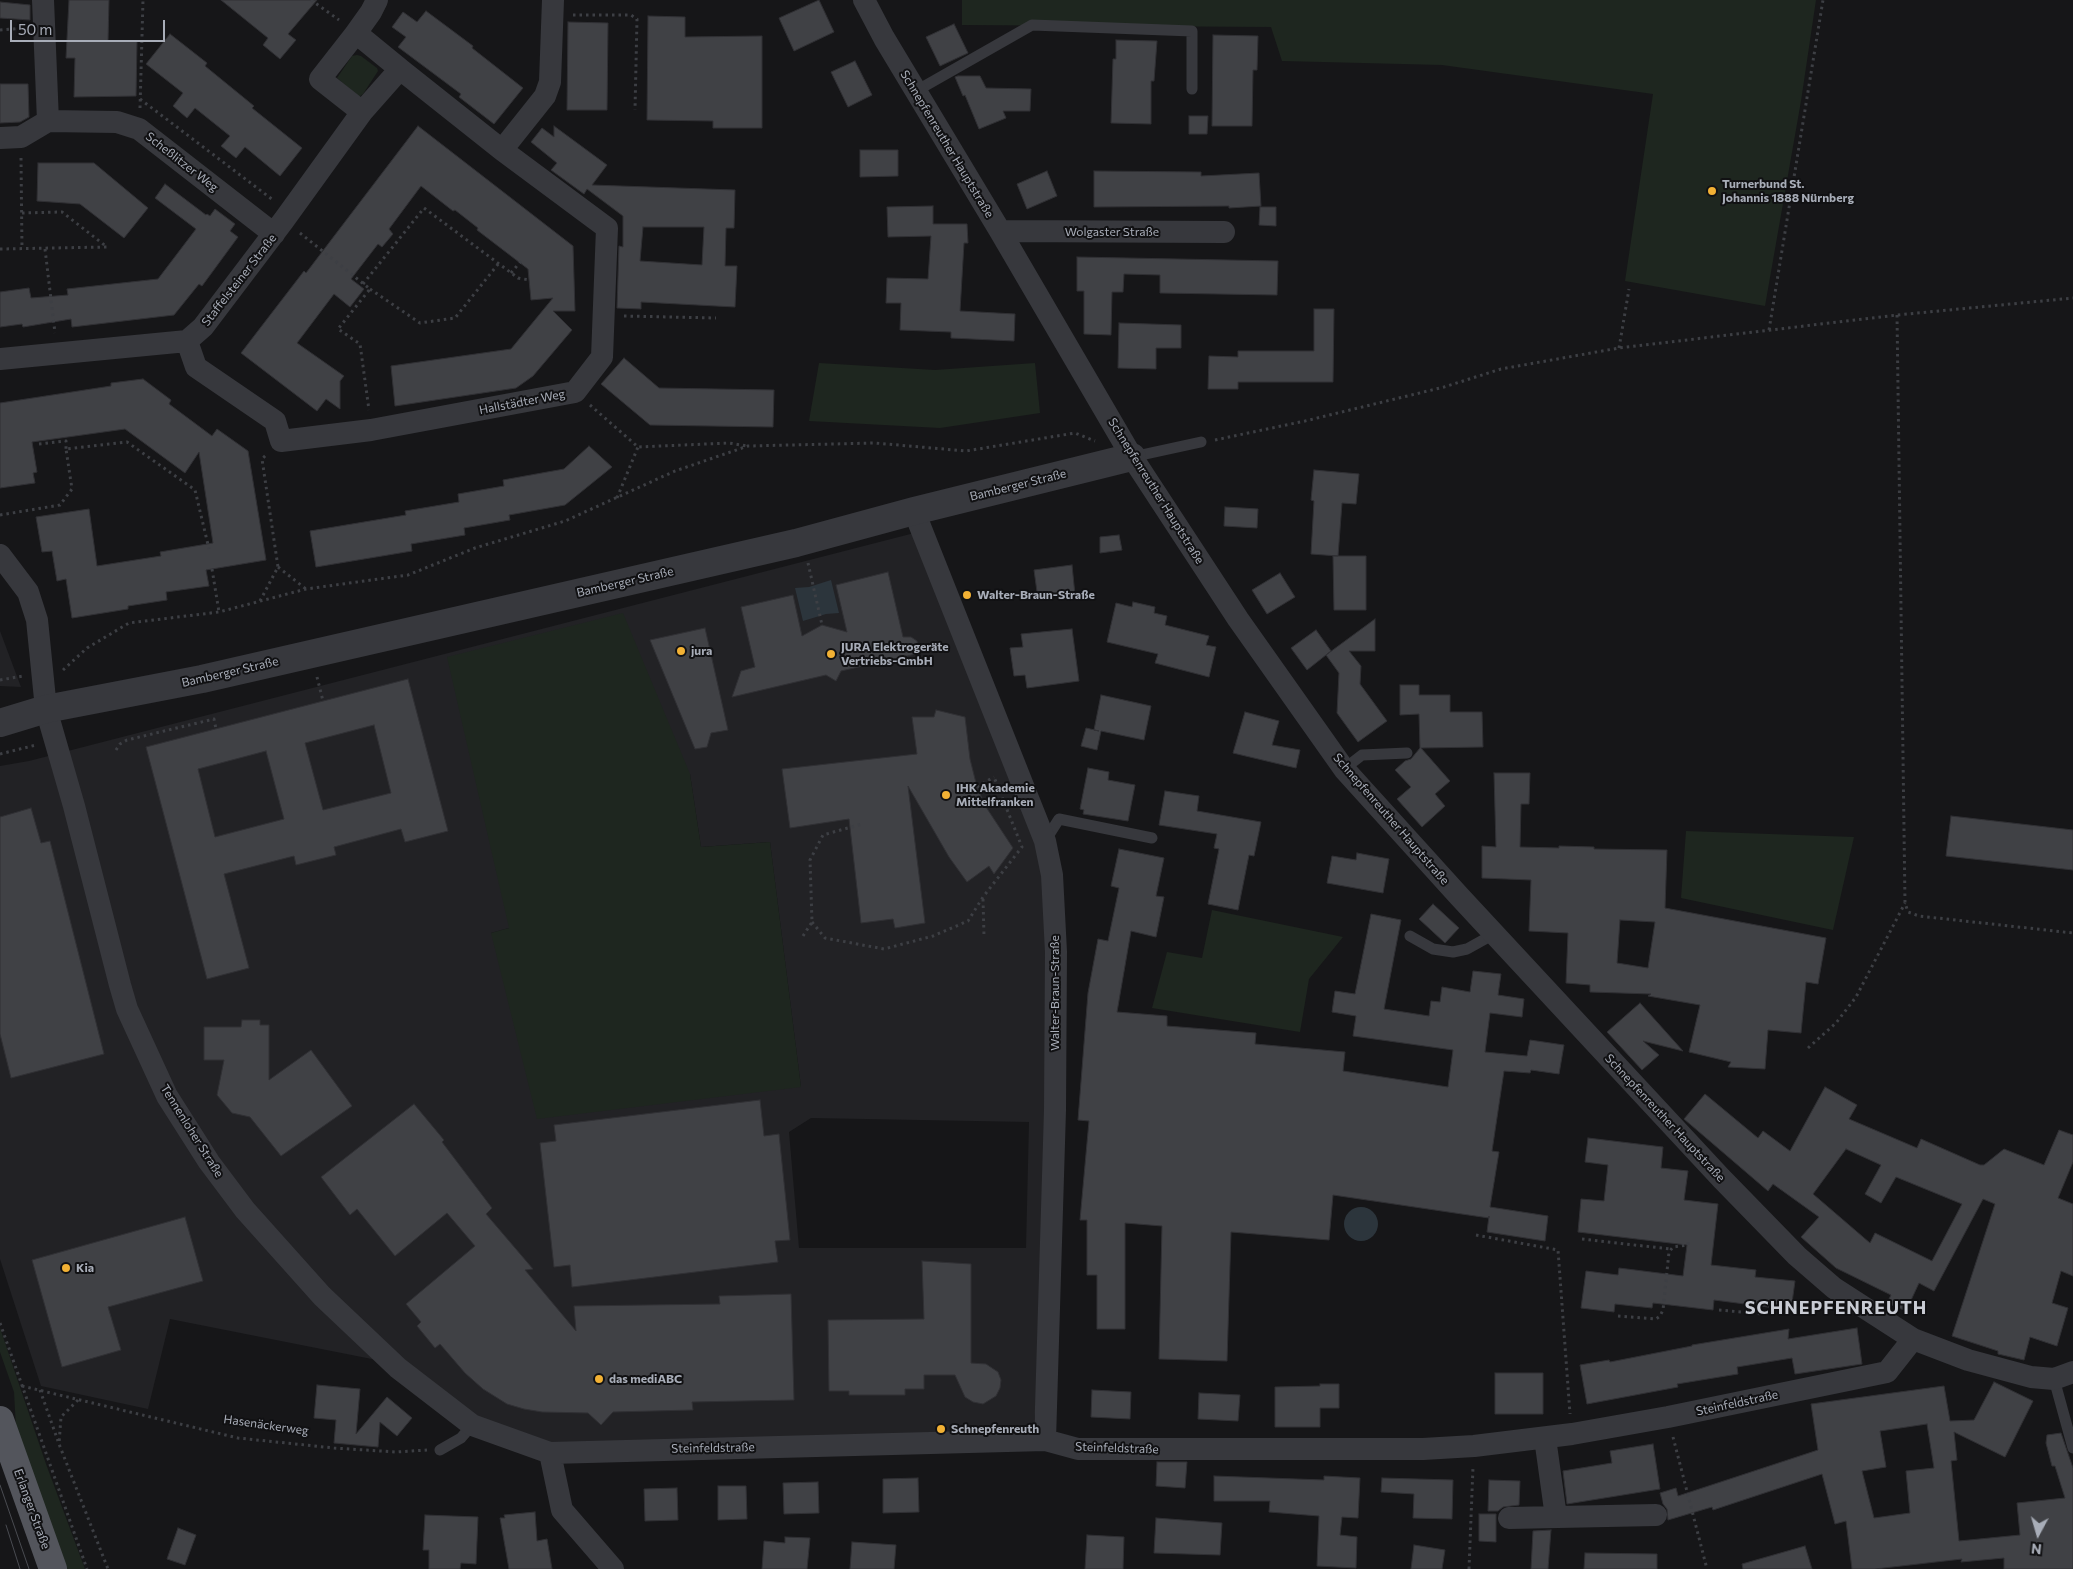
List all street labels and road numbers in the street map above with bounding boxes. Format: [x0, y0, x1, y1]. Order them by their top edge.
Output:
street label: Schnepfenreuther Hauptstraße [897, 68, 997, 220]
street label: Scheßlitzer Weg [143, 129, 221, 195]
street label: Wolgaster Straße [1065, 225, 1159, 239]
street label: Staffelsteiner Straße [199, 231, 279, 329]
street label: Hallstädter Weg [478, 387, 566, 417]
street label: Schnepfenreuther Hauptstraße [1105, 415, 1207, 567]
street label: Bamberger Straße [968, 466, 1068, 504]
street label: Bamberger Straße [575, 564, 675, 600]
street label: Bamberger Straße [180, 654, 280, 690]
street label: Schnepfenreuther Hauptstraße [1330, 750, 1452, 888]
street label: Walter-Braun-Straße [1048, 935, 1062, 1051]
street label: Schnepfenreuther Hauptstraße [1602, 1051, 1728, 1185]
street label: Tennenloher Straße [158, 1082, 226, 1180]
street label: Steinfeldstraße [1695, 1387, 1779, 1419]
street label: Hasenäckerweg [223, 1412, 309, 1438]
street label: Steinfeldstraße [1075, 1439, 1159, 1457]
street label: Steinfeldstraße [671, 1440, 755, 1456]
street label: Erlanger Straße [11, 1467, 53, 1551]

